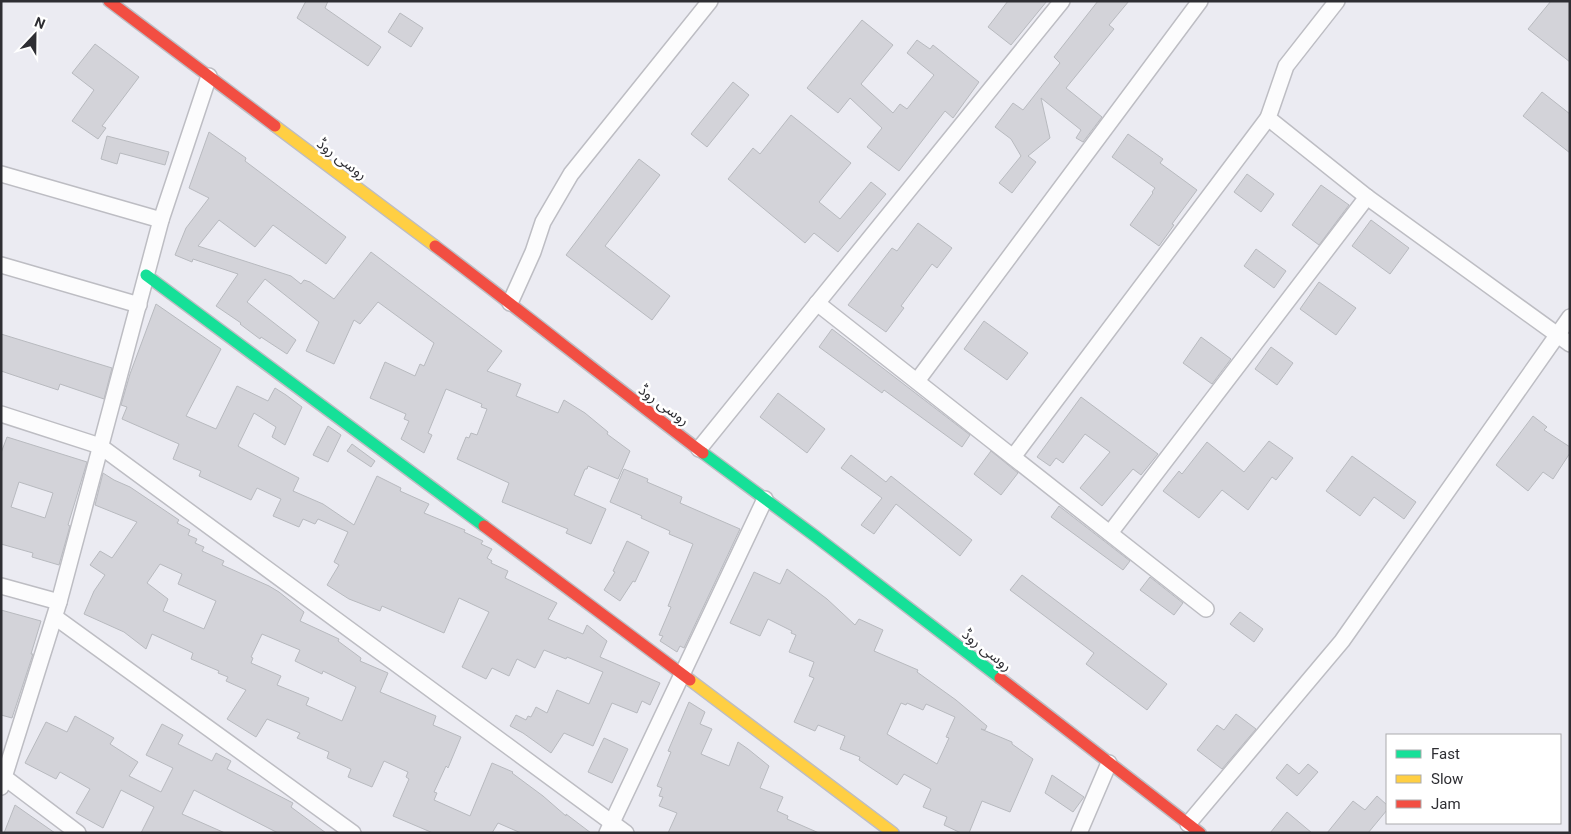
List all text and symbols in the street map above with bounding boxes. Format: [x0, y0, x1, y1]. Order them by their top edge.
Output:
north arrow [10, 10, 60, 60]
text: N [32, 14, 47, 32]
street label: روسی روڈ [313, 134, 371, 184]
street label: روسی روڈ [635, 381, 693, 429]
street label: روسی روڈ [959, 625, 1015, 675]
legend [1386, 734, 1561, 824]
text: Fast [1431, 745, 1460, 763]
text: Slow [1431, 770, 1463, 788]
text: Jam [1431, 795, 1461, 813]

